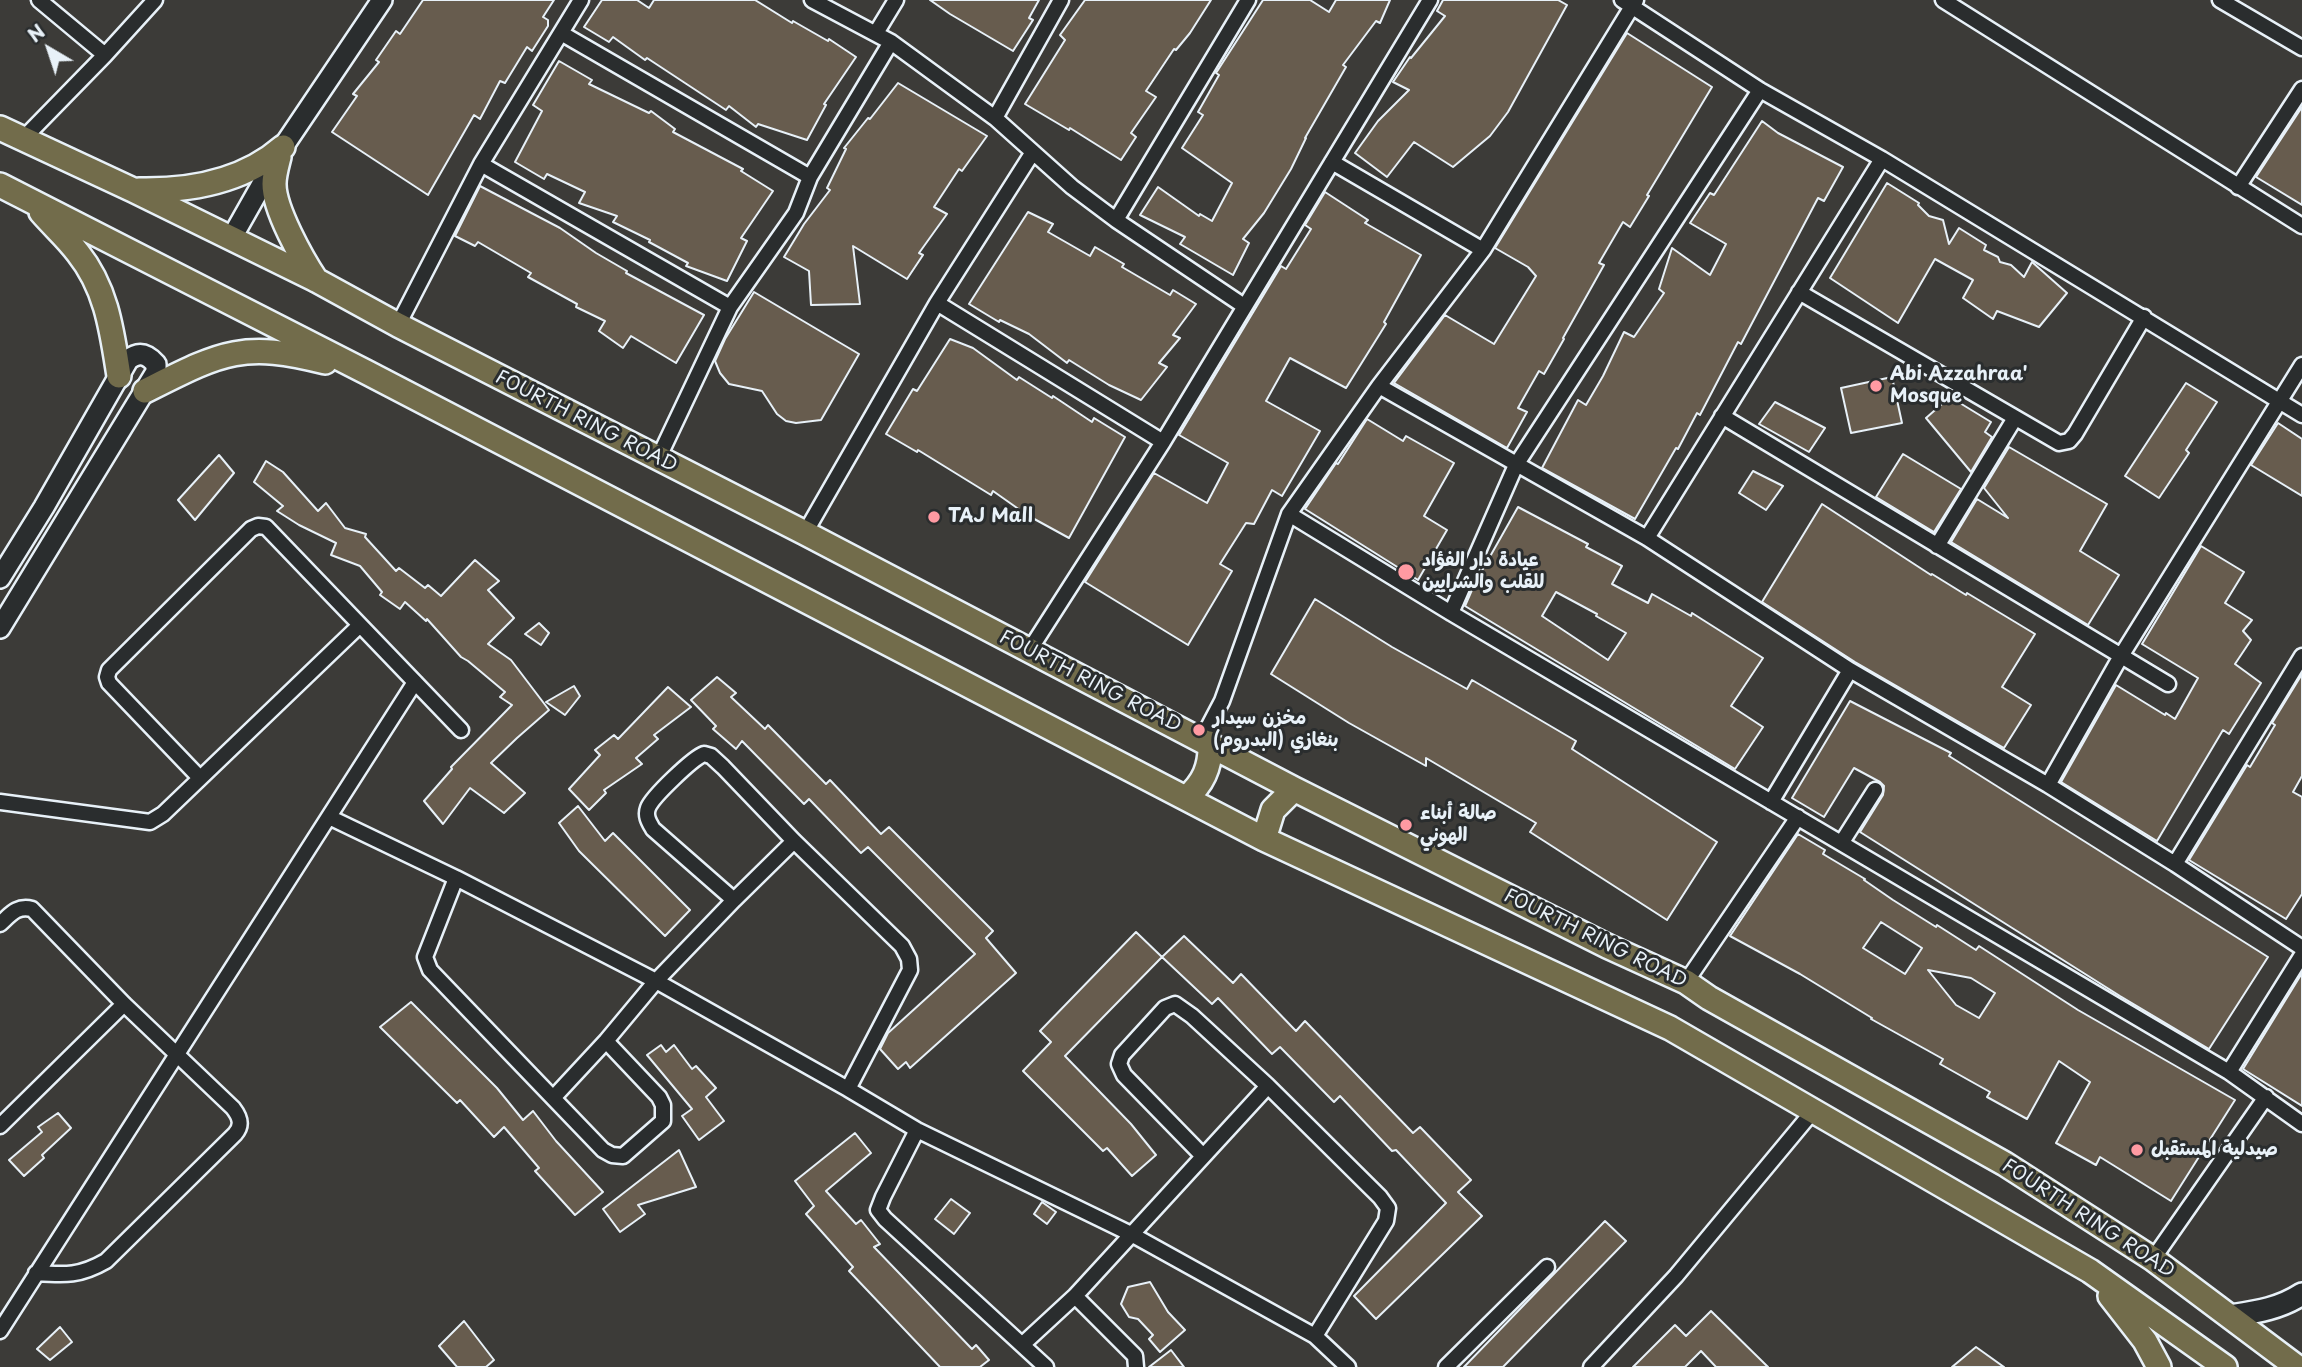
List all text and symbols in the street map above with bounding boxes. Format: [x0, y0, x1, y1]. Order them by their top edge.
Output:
north arrow [14, 14, 84, 84]
text: N [21, 17, 50, 48]
place label: Abi Azzahraa' Mosque [1890, 364, 2027, 408]
street label: FOURTH RING ROAD [491, 366, 681, 478]
marker: Abi Azzahraa' Mosque [1868, 378, 1884, 394]
place label: TAJ Mall [948, 506, 1033, 528]
marker: TAJ Mall [926, 509, 942, 525]
place label: عيادة دار الفؤاد للقلب والشرايين [1422, 550, 1544, 594]
marker: عيادة دار الفؤاد للقلب والشرايين [1396, 562, 1416, 582]
street label: FOURTH RING ROAD [995, 626, 1185, 738]
place label: مخزن سيدار بنغازي (البدروم) [1213, 708, 1338, 752]
marker: مخزن سيدار بنغازي (البدروم) [1191, 722, 1207, 738]
place label: صالة أبناء الهوني [1420, 803, 1497, 847]
marker: صالة أبناء الهوني [1398, 817, 1414, 833]
street label: FOURTH RING ROAD [1500, 885, 1690, 993]
place label: صيدلية المستقبل [2151, 1139, 2278, 1161]
marker: صيدلية المستقبل [2129, 1142, 2145, 1158]
street label: FOURTH RING ROAD [1998, 1155, 2178, 1283]

